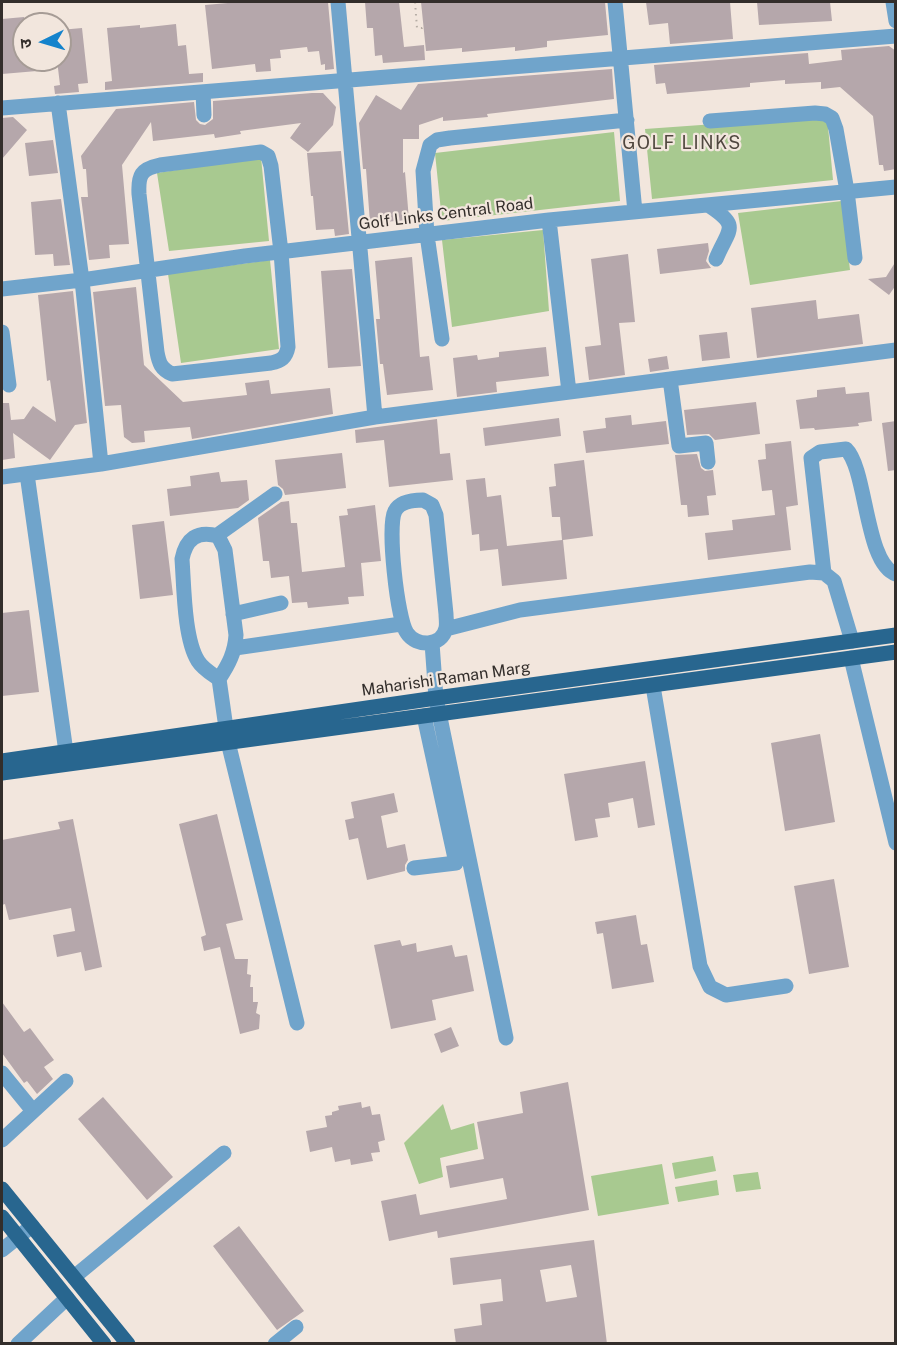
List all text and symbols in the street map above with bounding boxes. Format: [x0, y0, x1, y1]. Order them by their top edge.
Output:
north arrow [12, 12, 72, 72]
text: उ [16, 38, 35, 49]
district label: GOLF LINKS [622, 132, 742, 154]
street label: Golf Links Central Road [358, 194, 534, 234]
street label: Maharishi Raman Marg [360, 658, 532, 700]

